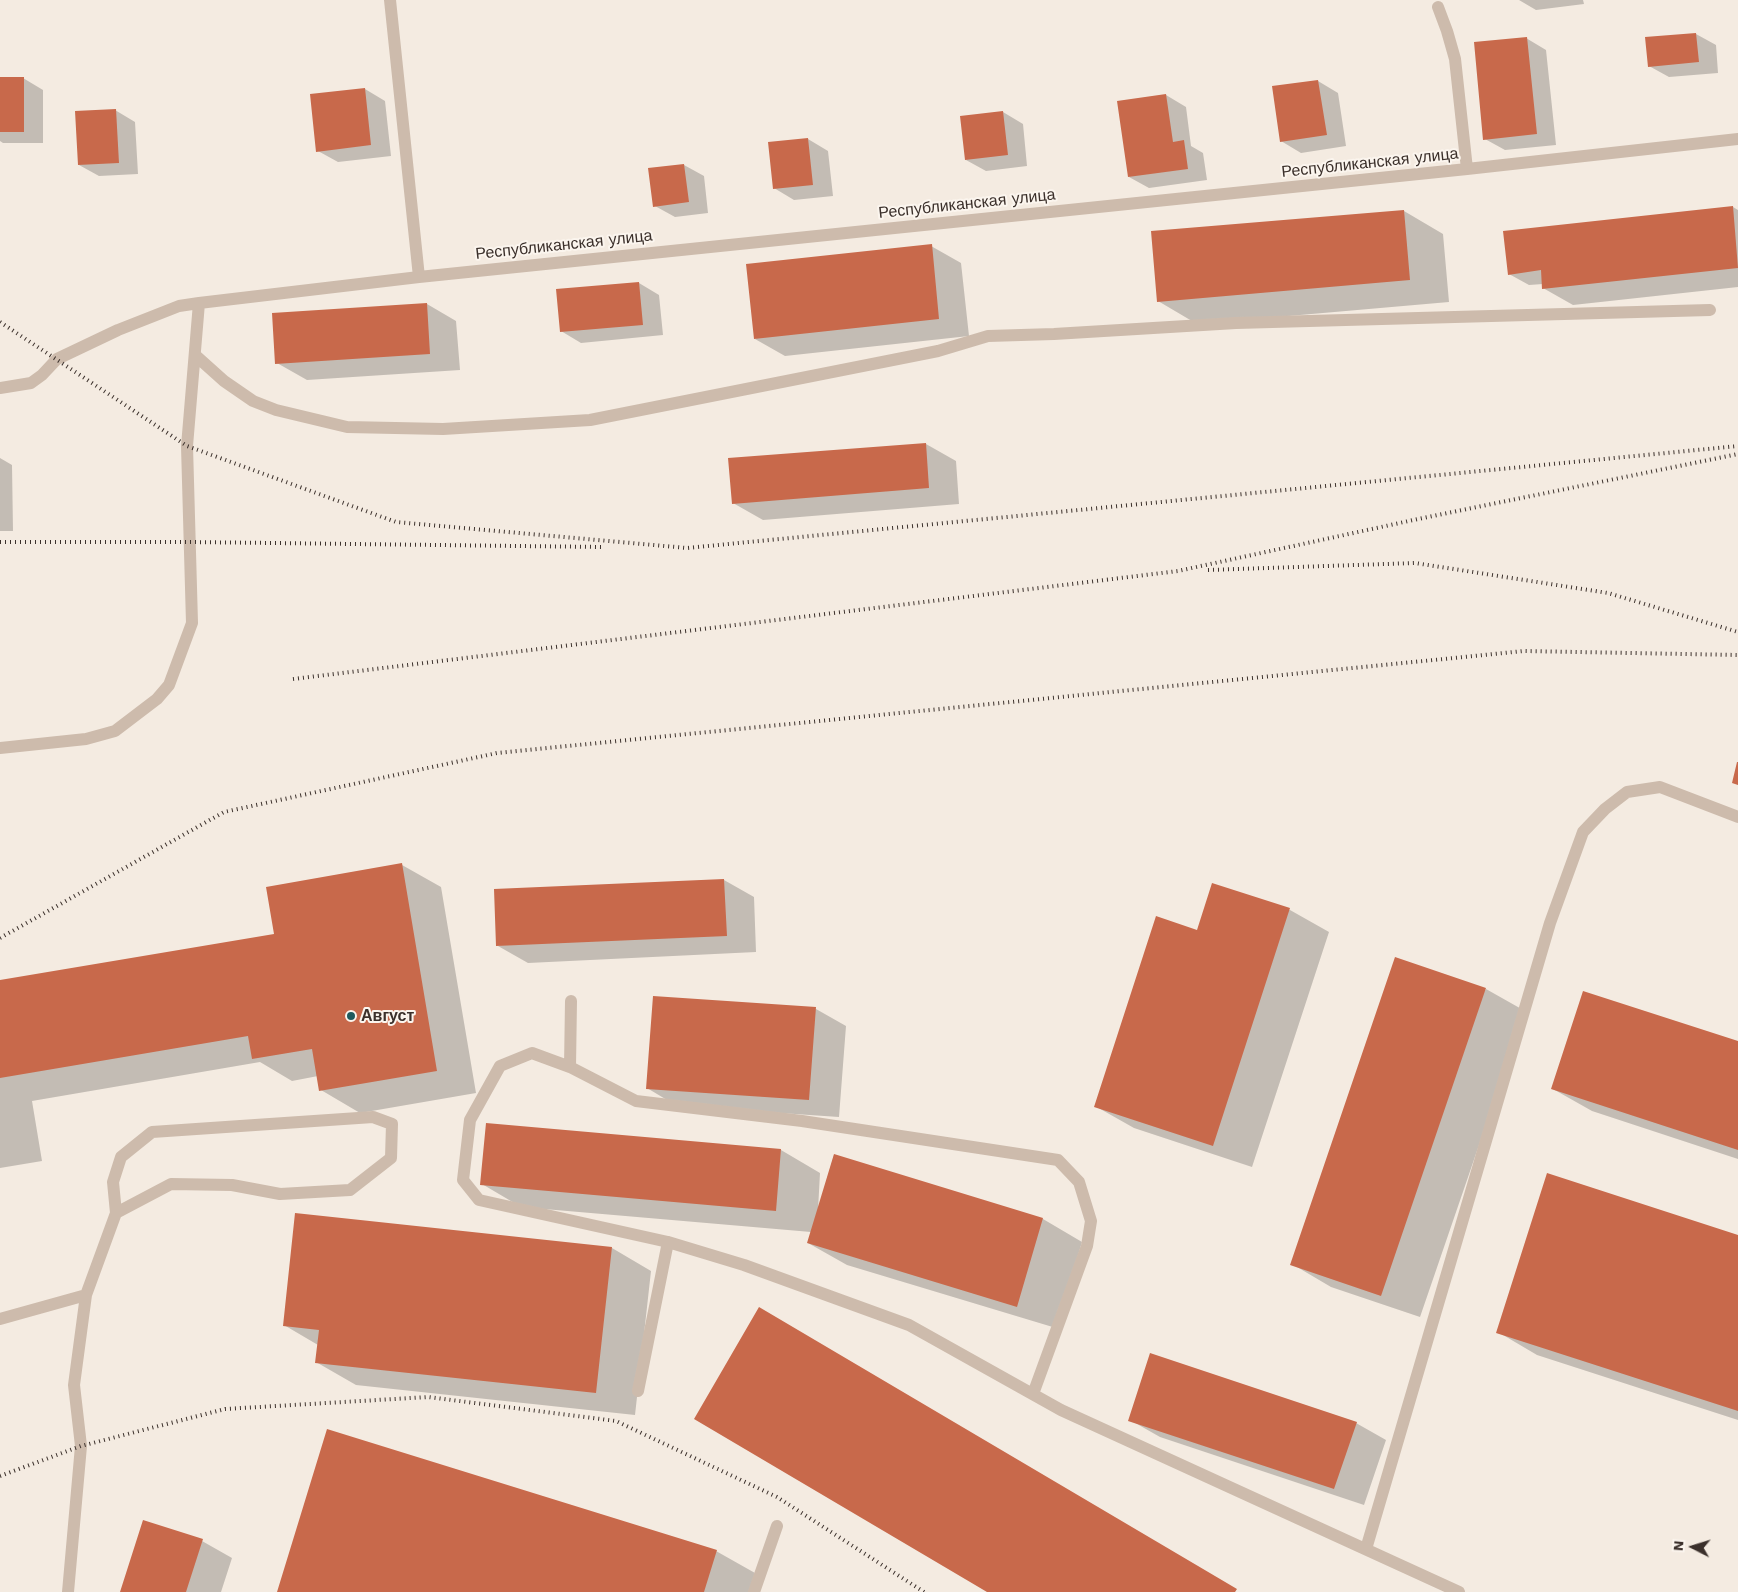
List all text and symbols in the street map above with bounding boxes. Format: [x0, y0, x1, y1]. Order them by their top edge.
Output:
street label: Республиканская улица [1281, 144, 1459, 182]
street label: Республиканская улица [878, 185, 1056, 223]
street label: Республиканская улица [475, 226, 653, 264]
place label: Август [361, 1006, 414, 1026]
marker: Август [345, 1010, 357, 1022]
north arrow [1668, 1522, 1718, 1572]
text: N [1670, 1540, 1686, 1552]

